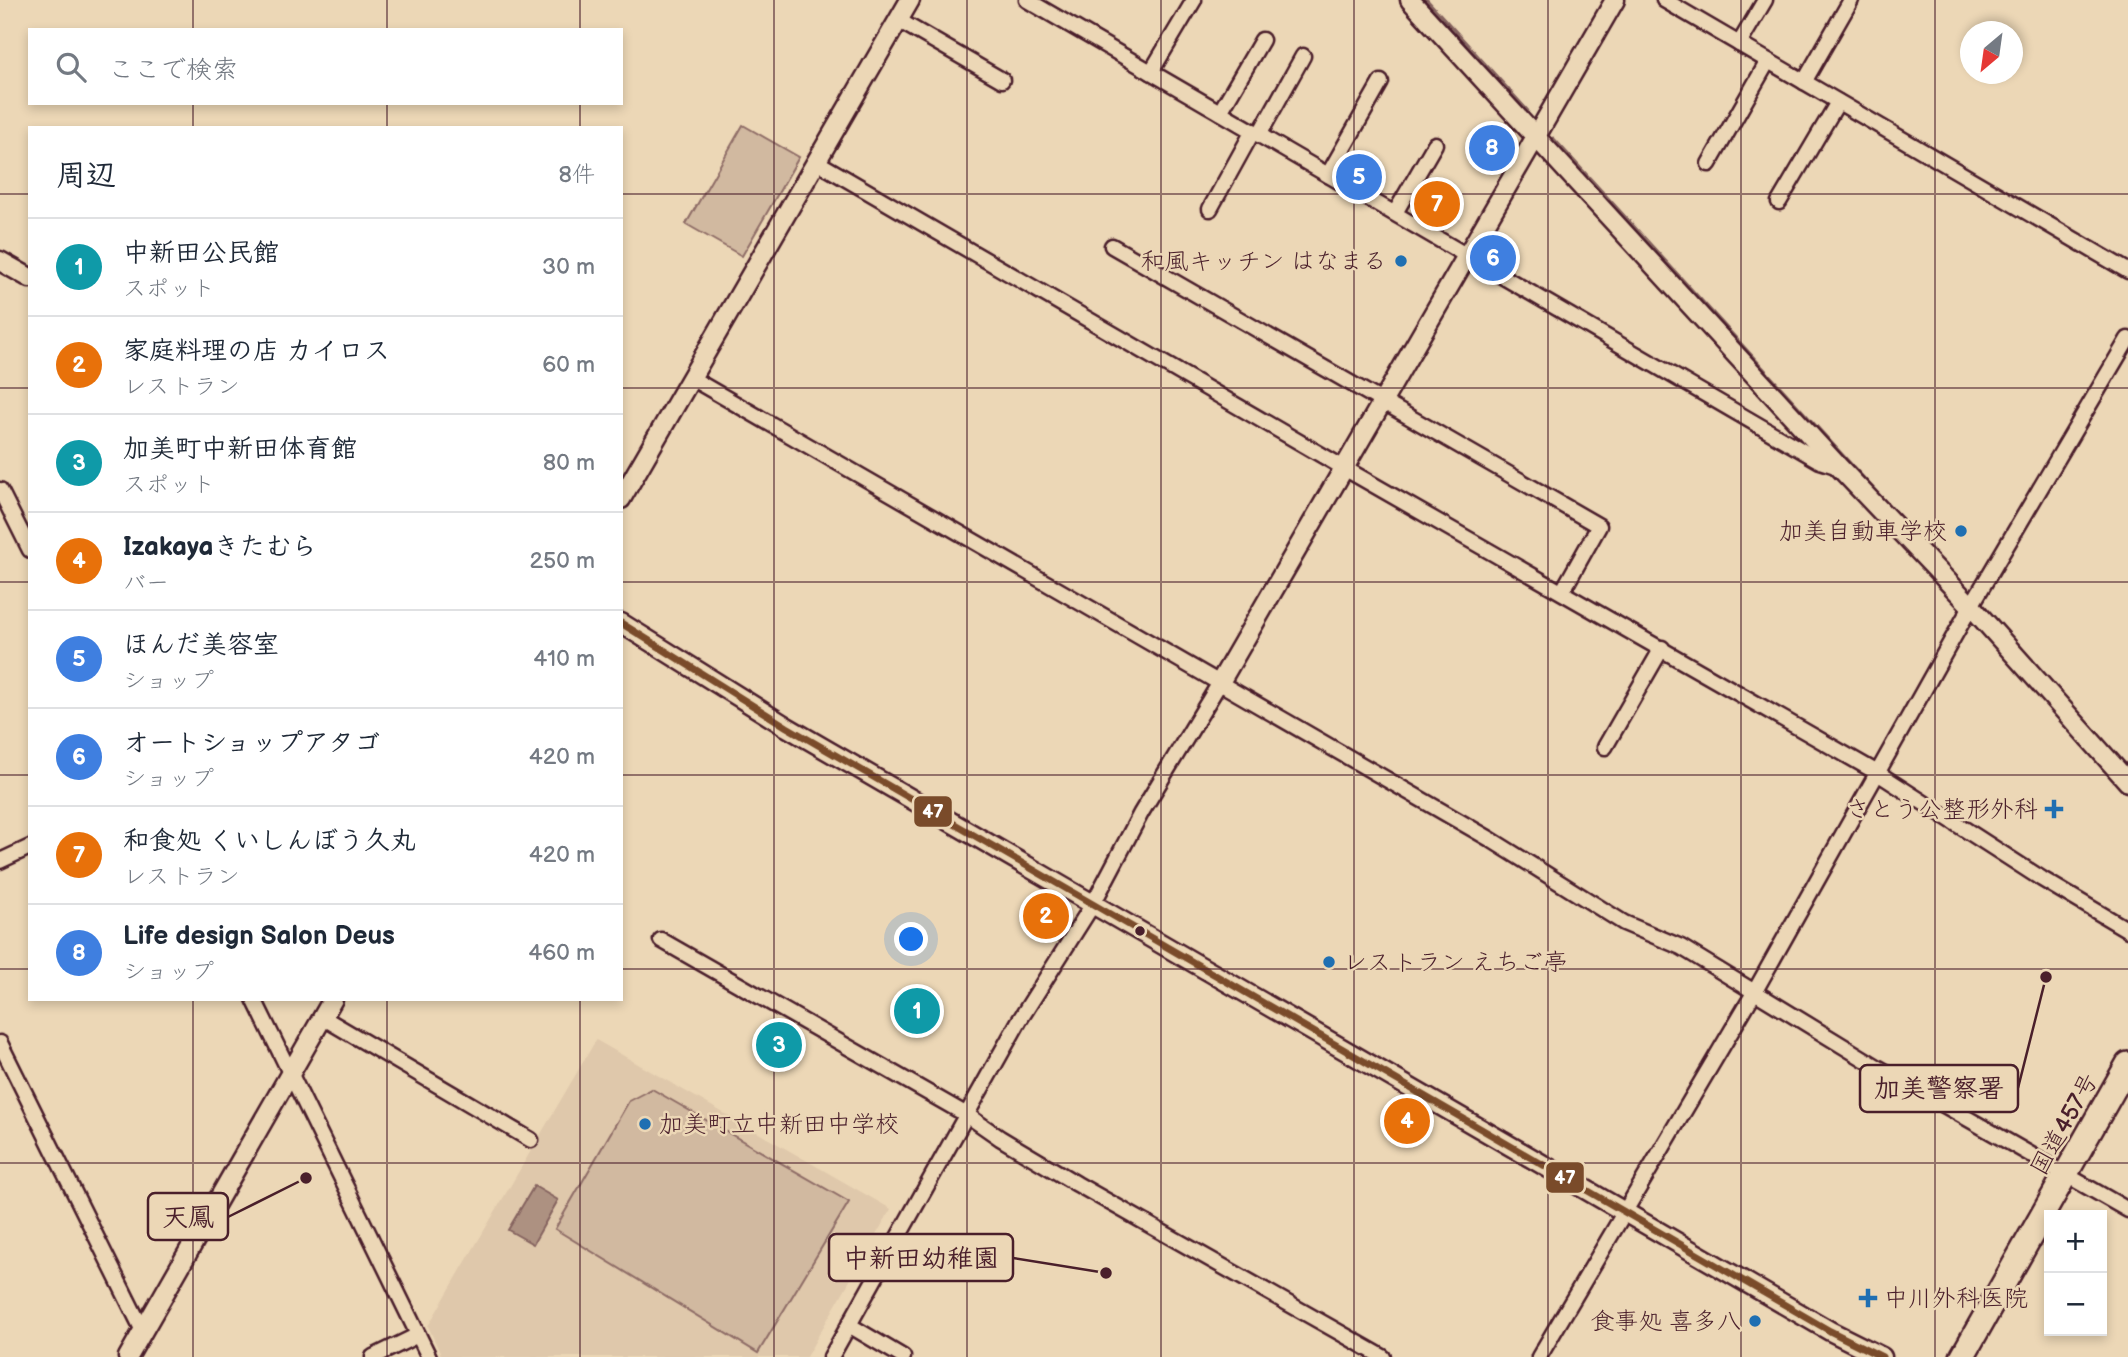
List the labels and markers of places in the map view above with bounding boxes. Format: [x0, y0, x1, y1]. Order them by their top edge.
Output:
pin: 8 [1469, 122, 1515, 174]
pin: 5 [1336, 151, 1382, 203]
pin: 7 [1414, 178, 1460, 230]
pin: 6 [1470, 232, 1516, 284]
place label: 和風キッチン はなまる [1141, 247, 1387, 276]
marker: 和風キッチン はなまる [1393, 253, 1409, 269]
place label: 加美自動車学校 [1779, 517, 1947, 546]
marker: 加美自動車学校 [1953, 523, 1969, 539]
place label: さとう公整形外科 [1846, 795, 2038, 824]
marker: さとう公整形外科 [2044, 799, 2064, 819]
pin: 2 [1023, 890, 1069, 942]
unlabelled marker [1133, 924, 1147, 938]
place label: レストラン えちご亭 [1343, 948, 1567, 977]
marker: レストラン えちご亭 [1321, 954, 1337, 970]
pin: 1 [894, 985, 940, 1037]
pin: 3 [756, 1019, 802, 1071]
callout: 加美警察署 [1860, 1065, 2018, 1112]
pin: 4 [1384, 1095, 1430, 1147]
place label: 加美町立中新田中学校 [659, 1110, 899, 1139]
marker: 加美町立中新田中学校 [637, 1116, 653, 1132]
callout: 天鳳 [148, 1193, 228, 1240]
callout: 中新田幼稚園 [829, 1234, 1013, 1281]
place label: 中川外科医院 [1884, 1284, 2028, 1313]
marker: 中川外科医院 [1858, 1288, 1878, 1308]
place label: 食事処 喜多八 [1591, 1307, 1741, 1336]
marker: 食事処 喜多八 [1747, 1313, 1763, 1329]

